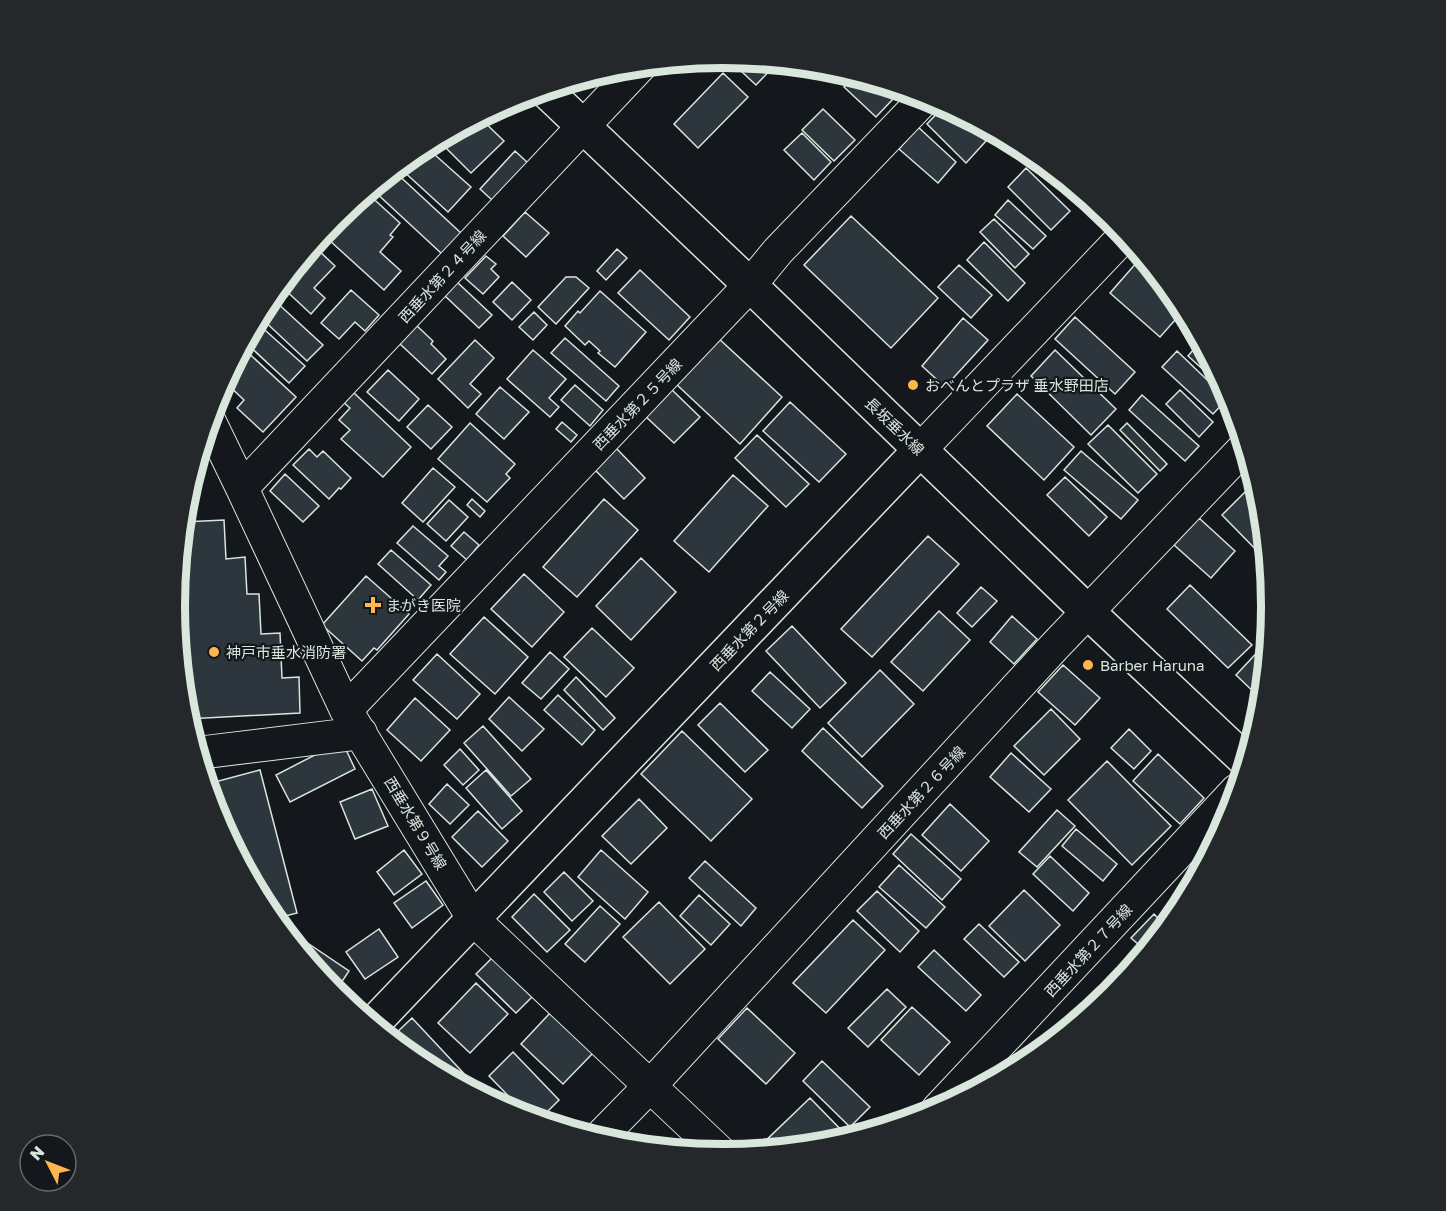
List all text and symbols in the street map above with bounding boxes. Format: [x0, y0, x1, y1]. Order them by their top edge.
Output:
street label: 西垂水第２４号線 [394, 226, 490, 326]
street label: 西垂水第２５号線 [589, 355, 685, 453]
place label: おべんとプラザ 垂水野田店 [925, 376, 1109, 394]
marker: おべんとプラザ 垂水野田店 [906, 378, 920, 392]
street label: 長坂垂水線 [862, 393, 928, 459]
street label: 西垂水第２号線 [706, 586, 792, 674]
marker: まがき医院 [364, 596, 382, 614]
place label: まがき医院 [386, 596, 461, 614]
place label: 神戸市垂水消防署 [226, 643, 346, 661]
marker: 神戸市垂水消防署 [207, 645, 221, 659]
place label: Barber Haruna [1100, 656, 1204, 674]
marker: Barber Haruna [1081, 658, 1095, 672]
street label: 西垂水第２６号線 [873, 742, 969, 842]
street label: 西垂水第９号線 [381, 773, 451, 873]
street label: 西垂水第２７号線 [1040, 900, 1136, 1000]
north arrow [18, 1133, 78, 1193]
text: N [25, 1142, 48, 1164]

